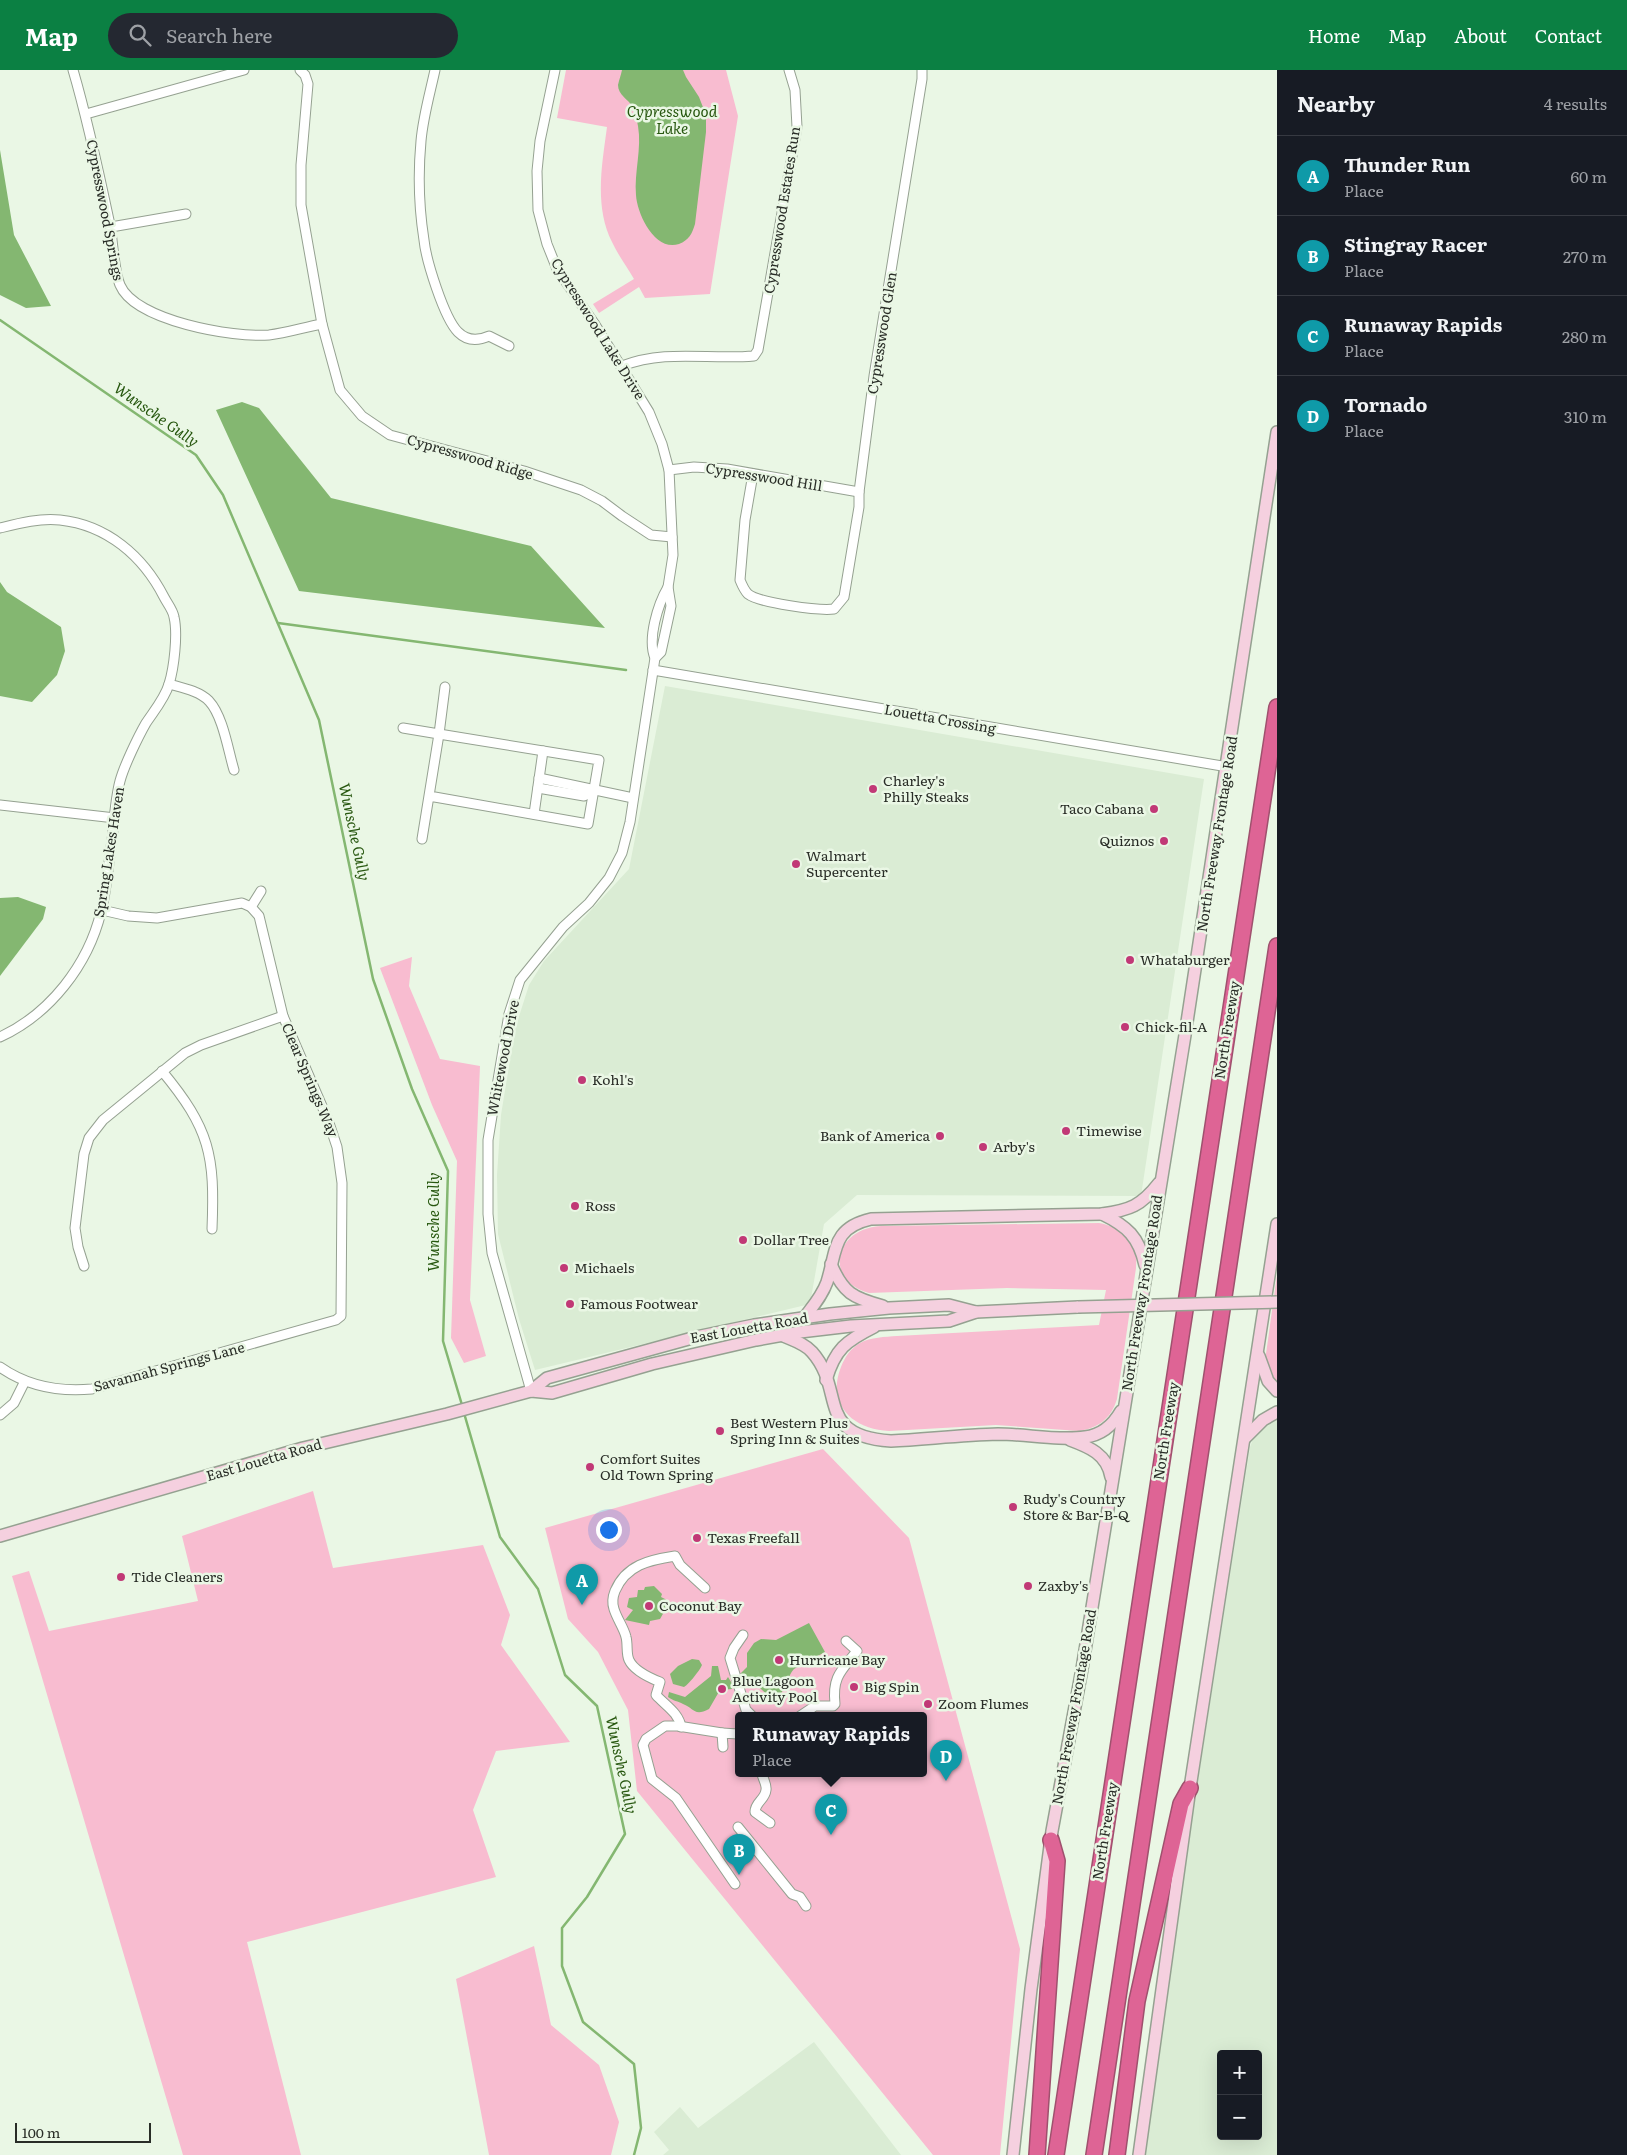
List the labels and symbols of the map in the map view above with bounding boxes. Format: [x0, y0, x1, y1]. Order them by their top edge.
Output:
water label: Cypresswood Lake [627, 99, 718, 139]
street label: Cypresswood Estates Run [758, 125, 804, 295]
street label: Cypresswood Springs [83, 138, 129, 282]
street label: Cypresswood Lake Drive [547, 254, 651, 403]
street label: Cypresswood Glen [861, 270, 901, 395]
water label: Wunsche Gully [110, 376, 204, 452]
street label: Cypresswood Ridge [405, 428, 536, 484]
street label: Cypresswood Hill [704, 457, 824, 495]
street label: Louetta Crossing [883, 698, 998, 738]
street label: North Freeway Frontage Road [1191, 734, 1241, 933]
place label: Charley's Philly Steaks [883, 770, 969, 806]
water label: Wunsche Gully [334, 781, 377, 883]
marker: Charley's Philly Steaks [867, 783, 879, 795]
street label: Spring Lakes Haven [88, 785, 128, 919]
place label: Taco Cabana [1060, 798, 1144, 818]
marker: Taco Cabana [1148, 803, 1160, 815]
place label: Quiznos [1100, 830, 1154, 850]
marker: Quiznos [1158, 835, 1170, 847]
place label: Walmart Supercenter [806, 845, 888, 881]
marker: Walmart Supercenter [790, 858, 802, 870]
place label: Whataburger [1140, 949, 1230, 969]
marker: Whataburger [1124, 954, 1136, 966]
street label: North Freeway [1208, 978, 1244, 1080]
street label: Whitewood Drive [481, 998, 523, 1118]
place label: Chick-fil-A [1135, 1016, 1208, 1036]
street label: Clear Springs Way [278, 1019, 344, 1141]
marker: Chick-fil-A [1119, 1021, 1131, 1033]
place label: Kohl's [592, 1069, 633, 1089]
marker: Kohl's [576, 1074, 588, 1086]
place label: Timewise [1076, 1120, 1142, 1140]
place label: Bank of America [820, 1125, 930, 1145]
marker: Timewise [1060, 1125, 1072, 1137]
marker: Bank of America [934, 1130, 946, 1142]
place label: Arby's [993, 1136, 1035, 1156]
marker: Arby's [977, 1141, 989, 1153]
water label: Wunsche Gully [421, 1172, 444, 1272]
street label: North Freeway Frontage Road [1116, 1193, 1166, 1392]
place label: Ross [585, 1195, 615, 1215]
marker: Ross [569, 1200, 581, 1212]
place label: Dollar Tree [753, 1229, 829, 1249]
marker: Dollar Tree [737, 1234, 749, 1246]
place label: Michaels [574, 1257, 634, 1277]
marker: Michaels [558, 1262, 570, 1274]
place label: Famous Footwear [580, 1293, 698, 1313]
marker: Famous Footwear [564, 1298, 576, 1310]
street label: East Louetta Road [688, 1307, 810, 1347]
street label: Savannah Springs Lane [91, 1336, 246, 1396]
street label: North Freeway [1147, 1379, 1183, 1481]
place label: Best Western Plus Spring Inn & Suites [730, 1412, 859, 1448]
marker: Best Western Plus Spring Inn & Suites [714, 1425, 726, 1437]
street label: East Louetta Road [204, 1433, 324, 1485]
place label: Comfort Suites Old Town Spring [600, 1448, 713, 1484]
marker: Comfort Suites Old Town Spring [584, 1461, 596, 1473]
place label: Rudy's Country Store & Bar-B-Q [1023, 1488, 1131, 1524]
marker: Rudy's Country Store & Bar-B-Q [1007, 1501, 1019, 1513]
your location [596, 1517, 622, 1543]
place label: Texas Freefall [707, 1527, 800, 1547]
marker: Texas Freefall [691, 1532, 703, 1544]
pin: A [566, 1564, 598, 1605]
place label: Tide Cleaners [131, 1566, 222, 1586]
marker: Tide Cleaners [115, 1571, 127, 1583]
place label: Zaxby's [1038, 1575, 1088, 1595]
marker: Zaxby's [1022, 1580, 1034, 1592]
place label: Coconut Bay [659, 1595, 743, 1615]
marker: Coconut Bay [643, 1600, 655, 1612]
street label: North Freeway Frontage Road [1046, 1607, 1100, 1806]
place label: Hurricane Bay [789, 1649, 886, 1669]
marker: Hurricane Bay [773, 1654, 785, 1666]
place label: Blue Lagoon Activity Pool [732, 1670, 818, 1706]
place label: Big Spin [864, 1676, 919, 1696]
marker: Big Spin [848, 1681, 860, 1693]
marker: Blue Lagoon Activity Pool [716, 1683, 728, 1695]
place label: Zoom Flumes [938, 1693, 1028, 1713]
marker: Zoom Flumes [922, 1698, 934, 1710]
water label: Wunsche Gully [601, 1714, 644, 1816]
pin: D [930, 1740, 962, 1781]
street label: North Freeway [1086, 1779, 1122, 1881]
pin: C [815, 1794, 847, 1835]
pin: B [723, 1834, 755, 1875]
scale bar [15, 2120, 151, 2143]

